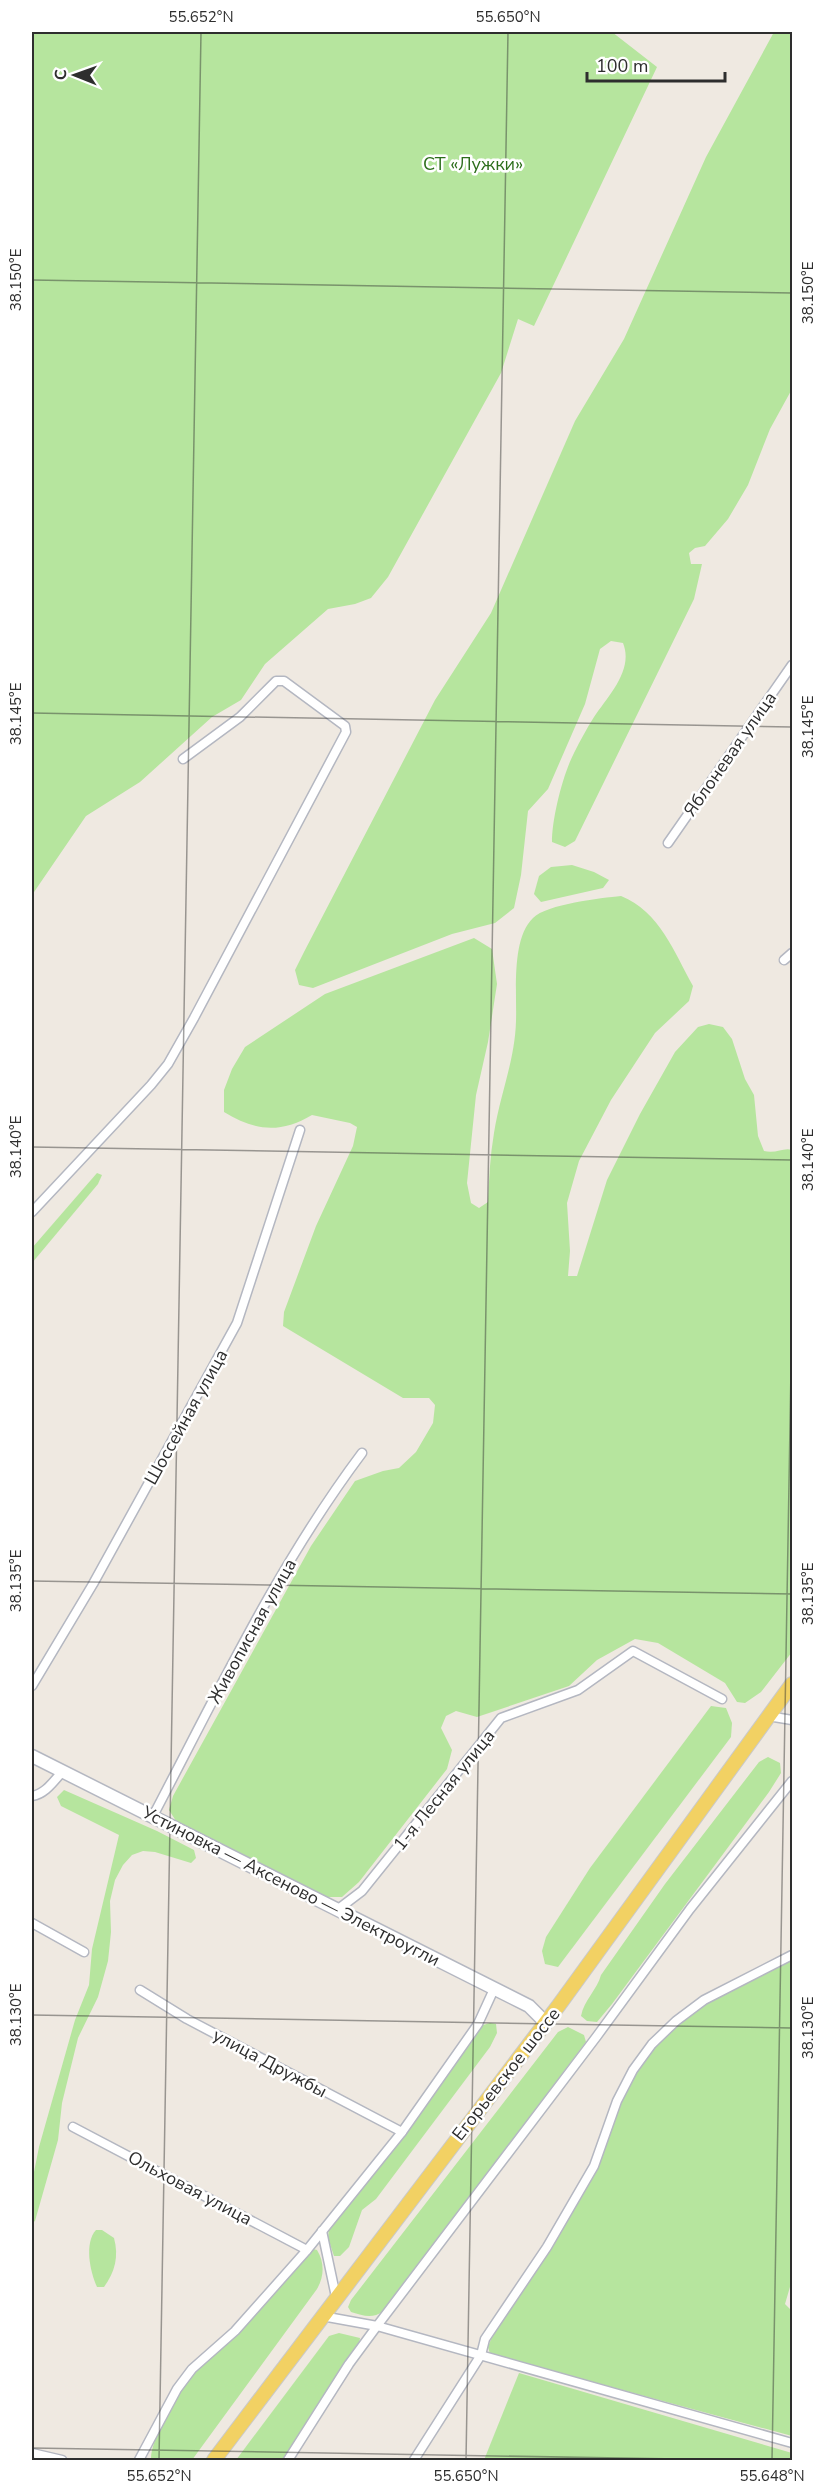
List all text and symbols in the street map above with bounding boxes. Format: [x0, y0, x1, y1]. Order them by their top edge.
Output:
text: 55.652°N [168, 7, 234, 27]
text: 55.650°N [475, 7, 541, 27]
north arrow [45, 45, 105, 105]
scale bar [587, 45, 725, 83]
text: 100 m [596, 54, 648, 78]
text: С [50, 69, 72, 80]
park label: СТ «Лужки» [423, 152, 523, 176]
text: 38.150°E [6, 249, 26, 311]
text: 38.150°E [798, 262, 818, 324]
text: 38.145°E [6, 683, 26, 745]
street label: Яблоневая улица [678, 687, 782, 821]
text: 38.145°E [798, 696, 818, 758]
text: 38.140°E [6, 1116, 26, 1178]
text: 38.140°E [798, 1129, 818, 1191]
street label: Шоссейная улица [139, 1345, 233, 1489]
text: 38.135°E [6, 1550, 26, 1612]
street label: Живописная улица [202, 1554, 302, 1708]
text: 38.135°E [798, 1563, 818, 1625]
street label: 1-я Лесная улица [388, 1724, 500, 1856]
street label: Устиновка — Аксеново — Электроугли [137, 1800, 444, 1972]
text: 38.130°E [6, 1984, 26, 2046]
text: 38.130°E [798, 1997, 818, 2059]
street label: Егорьевское шоссе [447, 2003, 565, 2145]
street label: улица Дружбы [209, 2023, 331, 2103]
street label: Ольховая улица [124, 2145, 256, 2231]
text: 55.652°N [126, 2466, 192, 2486]
text: 55.650°N [433, 2466, 499, 2486]
text: 55.648°N [739, 2466, 805, 2486]

